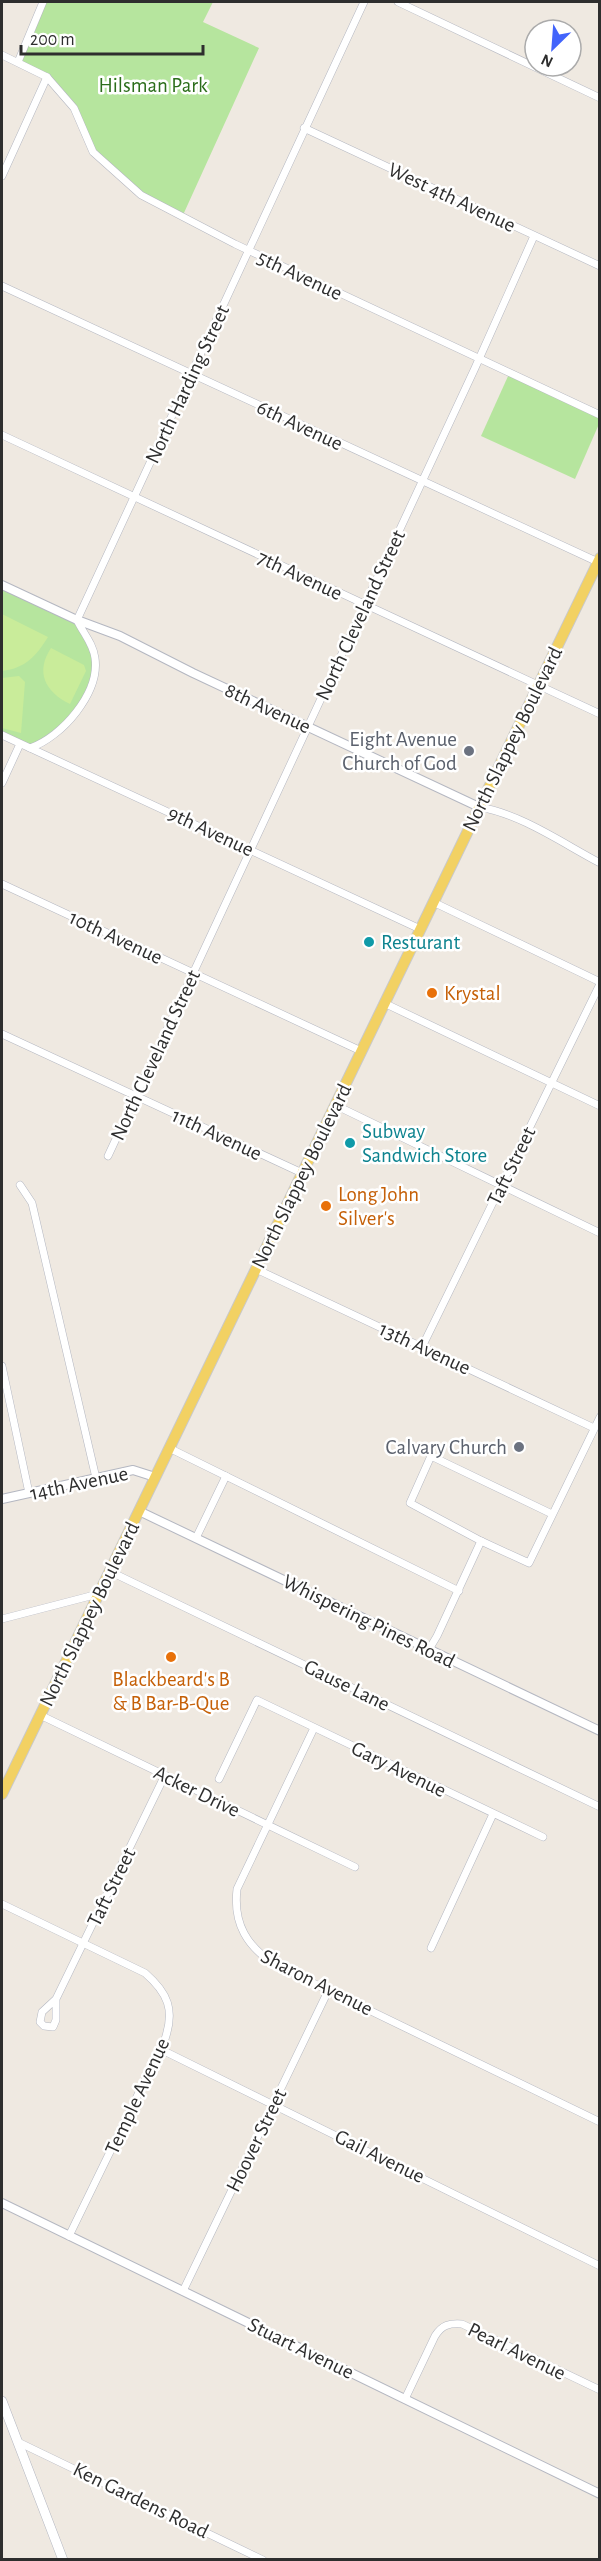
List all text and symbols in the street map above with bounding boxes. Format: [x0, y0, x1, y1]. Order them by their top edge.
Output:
scale bar [21, 18, 202, 56]
north arrow [523, 18, 583, 78]
text: 200 m [30, 31, 75, 49]
text: N [539, 51, 556, 70]
park label: Hilsman Park [98, 75, 208, 96]
street label: West 4th Avenue [385, 159, 519, 236]
street label: 5th Avenue [254, 247, 345, 304]
street label: North Harding Street [142, 302, 233, 467]
street label: 6th Avenue [254, 396, 346, 454]
street label: North Cleveland Street [312, 527, 409, 704]
street label: 7th Avenue [254, 547, 345, 604]
street label: North Slappey Boulevard [459, 643, 566, 835]
street label: 8th Avenue [222, 679, 314, 737]
place label: Eight Avenue Church of God [342, 729, 457, 774]
marker: Eight Avenue Church of God [462, 744, 476, 758]
street label: 9th Avenue [165, 802, 257, 860]
street label: 10th Avenue [66, 907, 166, 968]
place label: Resturant [381, 932, 460, 953]
marker: Resturant [362, 935, 376, 949]
street label: North Cleveland Street [107, 967, 204, 1144]
place label: Krystal [444, 983, 501, 1004]
marker: Krystal [425, 986, 439, 1000]
street label: North Slappey Boulevard [248, 1080, 355, 1272]
street label: 11th Avenue [169, 1104, 265, 1164]
place label: Subway Sandwich Store [362, 1121, 487, 1166]
street label: Taft Street [483, 1123, 540, 1209]
marker: Subway Sandwich Store [343, 1136, 357, 1150]
place label: Long John Silver's [338, 1184, 419, 1229]
marker: Long John Silver's [319, 1199, 333, 1213]
street label: 13th Avenue [376, 1318, 474, 1379]
place label: Calvary Church [386, 1437, 507, 1458]
marker: Calvary Church [512, 1440, 526, 1454]
street label: 14th Avenue [28, 1463, 130, 1504]
street label: North Slappey Boulevard [36, 1518, 143, 1710]
street label: Whispering Pines Road [279, 1571, 458, 1672]
marker: Blackbeard's B & B Bar-B-Que [164, 1650, 178, 1664]
street label: Gause Lane [301, 1656, 393, 1715]
place label: Blackbeard's B & B Bar-B-Que [112, 1669, 230, 1714]
street label: Gary Avenue [348, 1738, 449, 1801]
street label: Acker Drive [151, 1762, 243, 1821]
street label: Taft Street [83, 1844, 140, 1930]
street label: Sharon Avenue [257, 1945, 376, 2020]
street label: Temple Avenue [101, 2035, 174, 2158]
street label: Hoover Street [222, 2085, 291, 2195]
street label: Gail Avenue [332, 2126, 428, 2187]
street label: Stuart Avenue [245, 2314, 357, 2383]
street label: Pearl Avenue [465, 2319, 569, 2384]
street label: Ken Gardens Road [70, 2459, 212, 2542]

